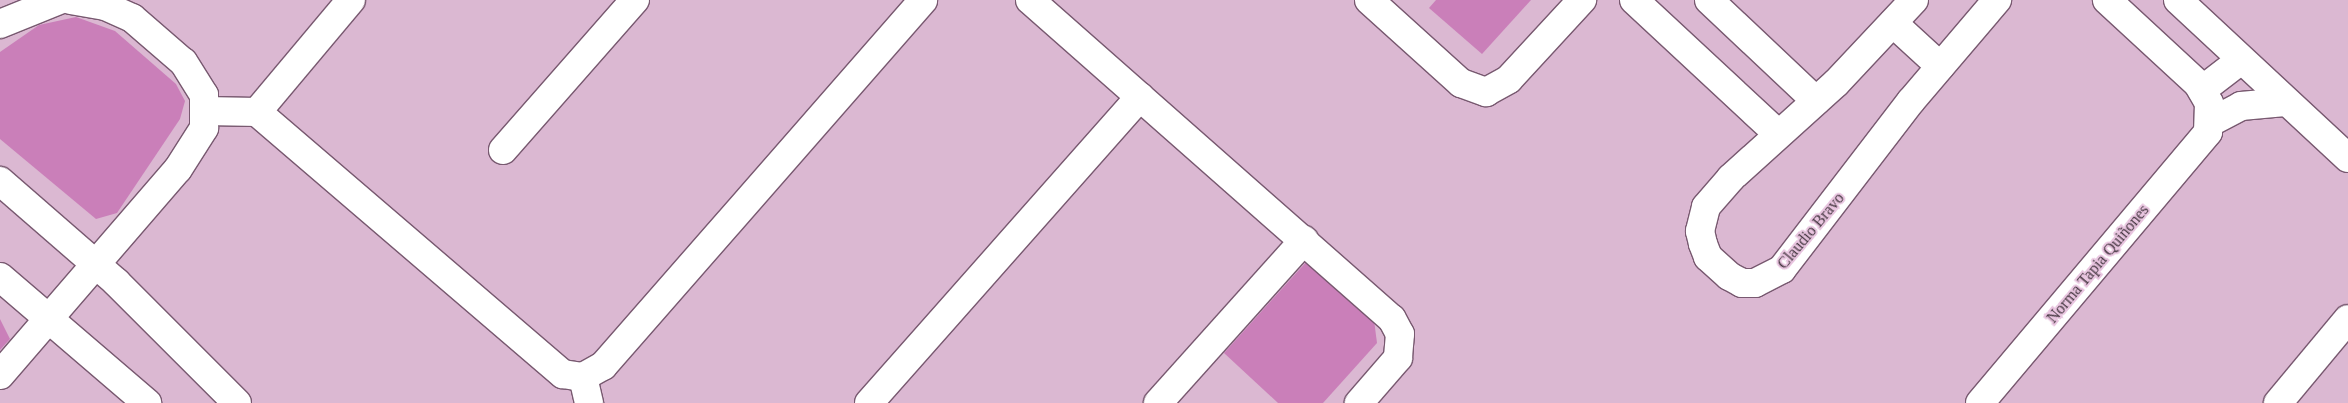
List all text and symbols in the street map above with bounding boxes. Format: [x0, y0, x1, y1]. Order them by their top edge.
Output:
street label: Claudio Bravo [1774, 189, 1848, 273]
street label: Norma Tapia Quiñones [2043, 201, 2153, 327]

